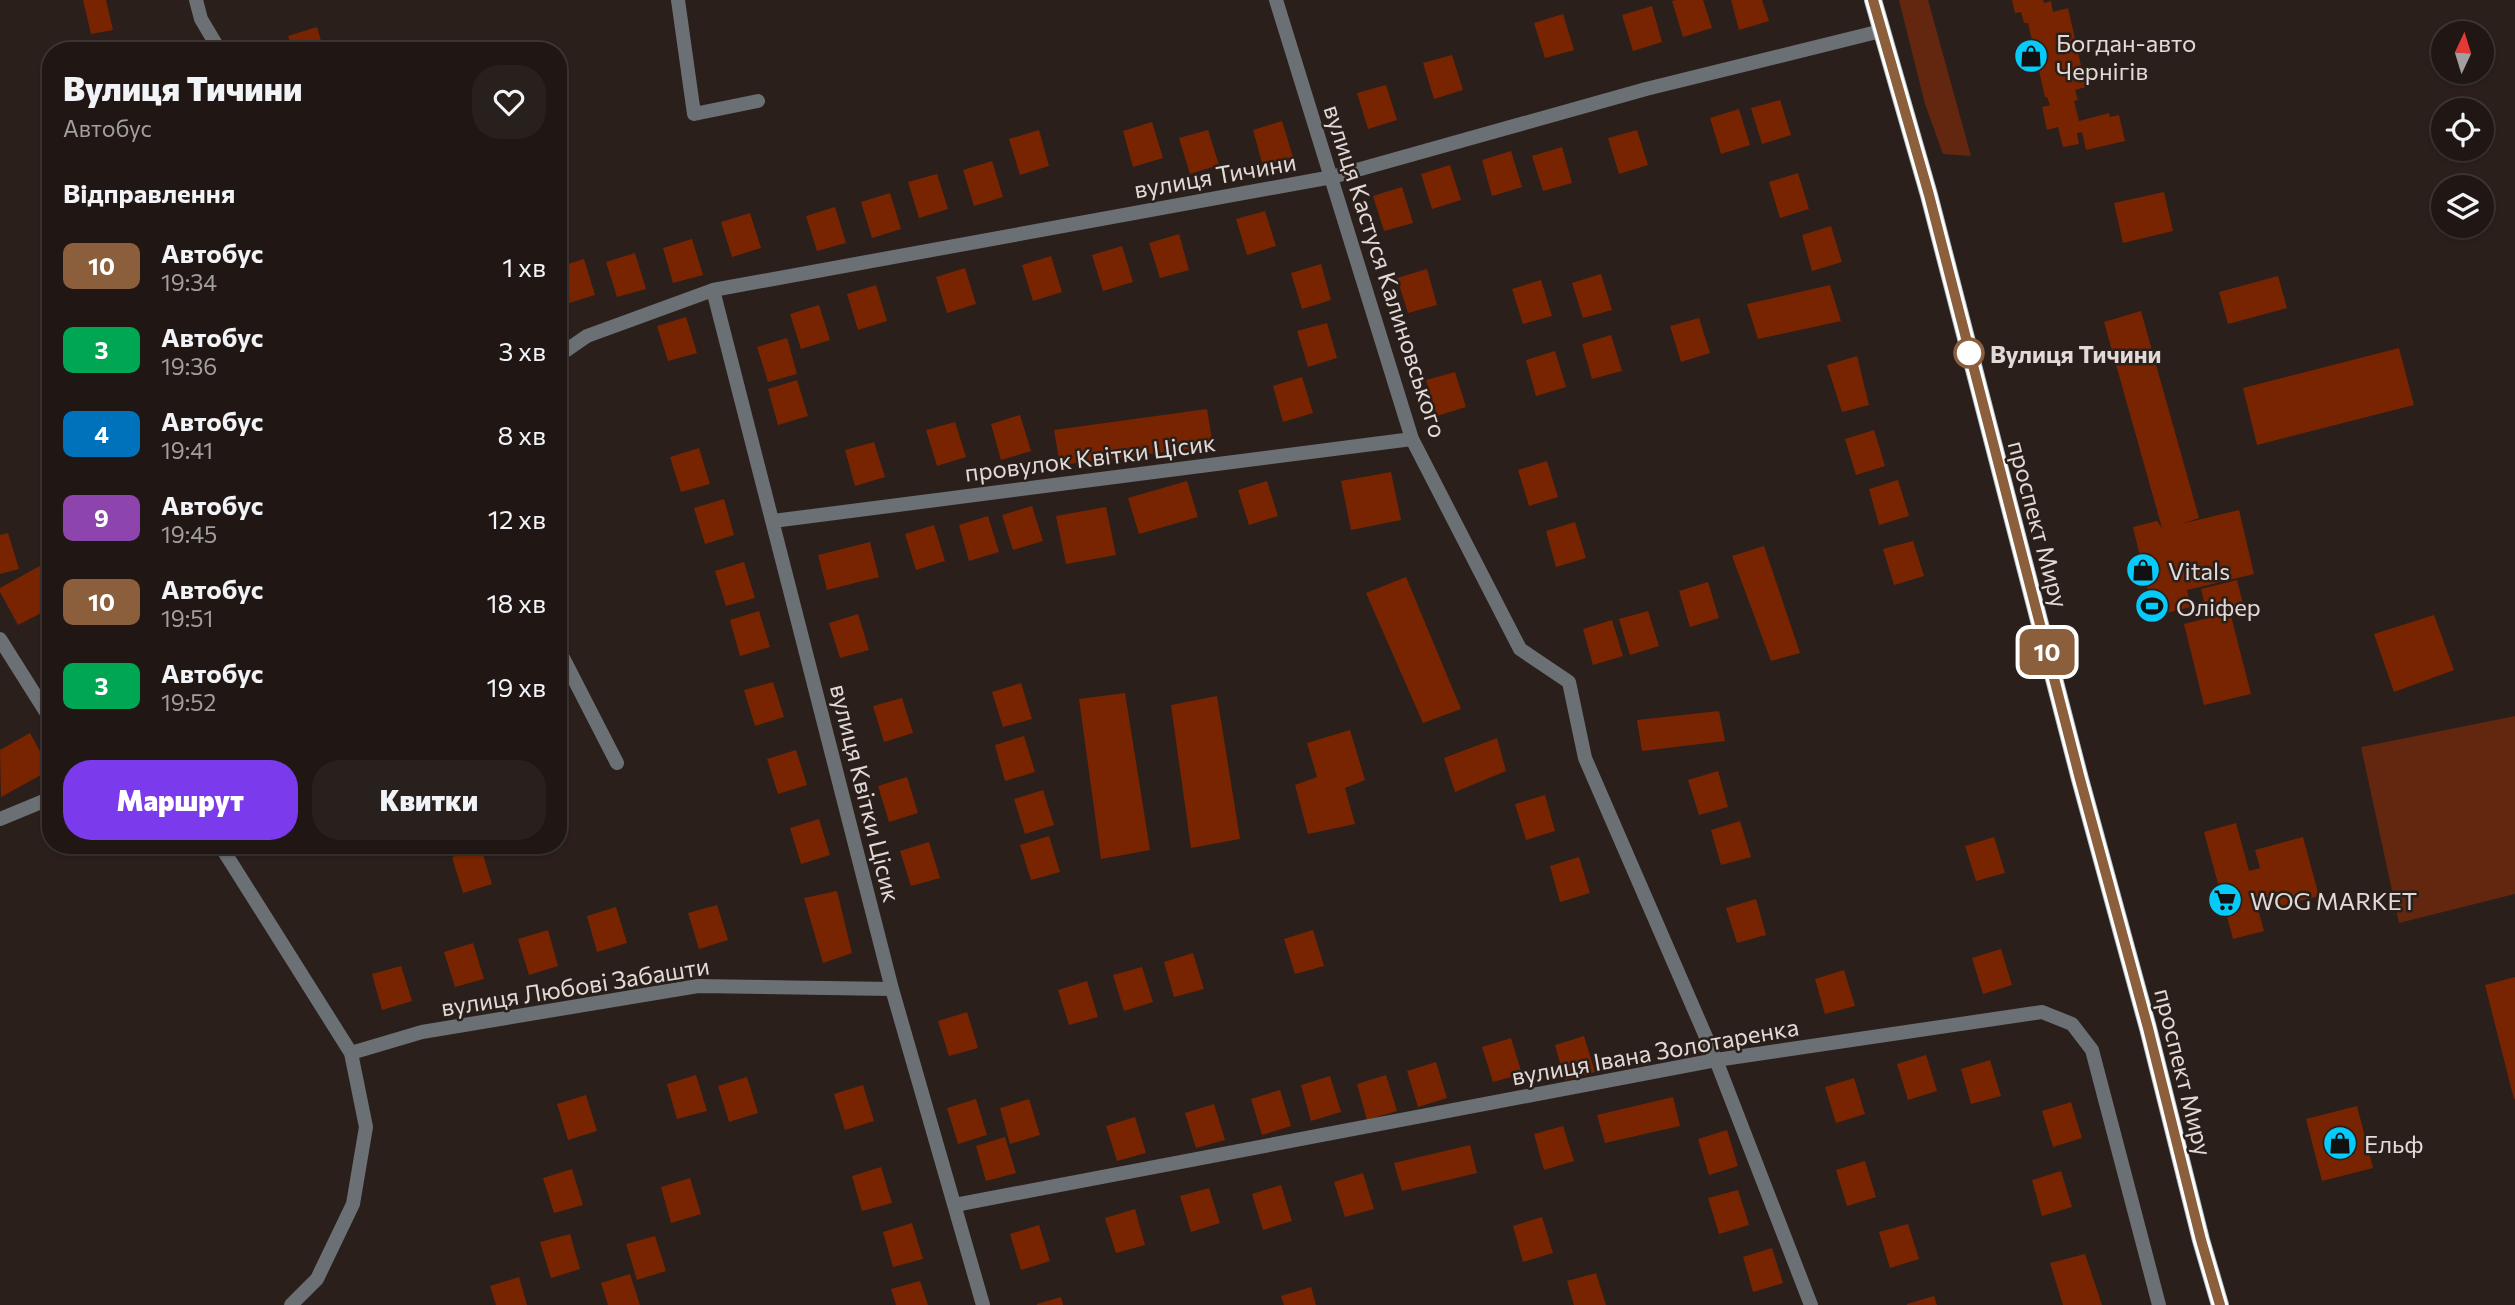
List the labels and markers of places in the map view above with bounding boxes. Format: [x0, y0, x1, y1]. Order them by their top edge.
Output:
place label: Богдан-авто Чернігів [2056, 28, 2196, 85]
shop icon: Богдан-авто Чернігів [2012, 37, 2050, 75]
marker: Вулиця Тичини [1954, 338, 1984, 368]
place label: Вулиця Тичини [1990, 339, 2162, 368]
shop icon: Vitals [2124, 551, 2162, 589]
place label: Vitals [2168, 556, 2230, 585]
sports icon: Оліфер [2133, 587, 2171, 625]
place label: Оліфер [2176, 592, 2261, 621]
supermarket icon: WOG MARKET [2206, 881, 2244, 919]
place label: WOG MARKET [2250, 886, 2417, 915]
shop icon: Ельф [2321, 1124, 2359, 1162]
place label: Ельф [2364, 1129, 2423, 1158]

